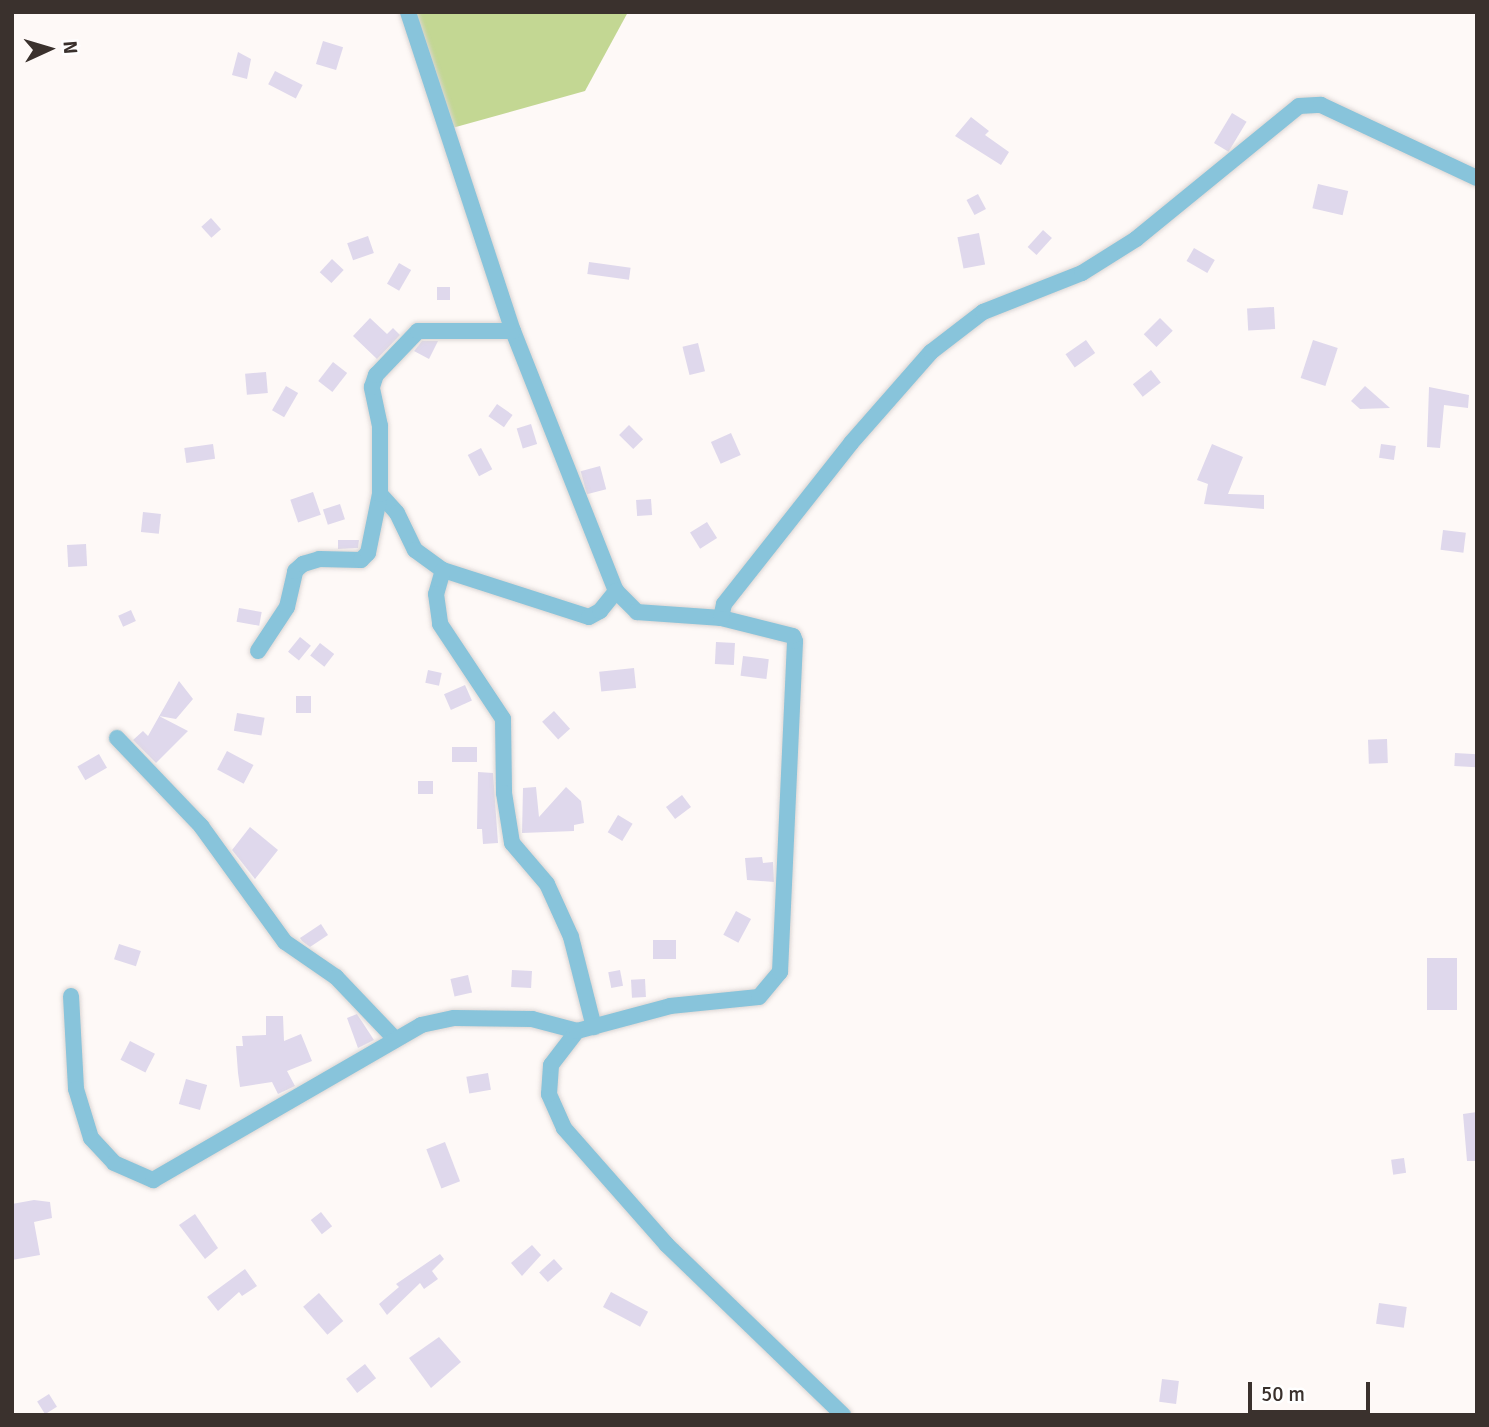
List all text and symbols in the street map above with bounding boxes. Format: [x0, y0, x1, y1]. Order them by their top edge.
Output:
north arrow [14, 14, 84, 84]
text: N [58, 40, 82, 55]
scale bar [1251, 1368, 1374, 1412]
text: 50 m [1261, 1381, 1305, 1407]

